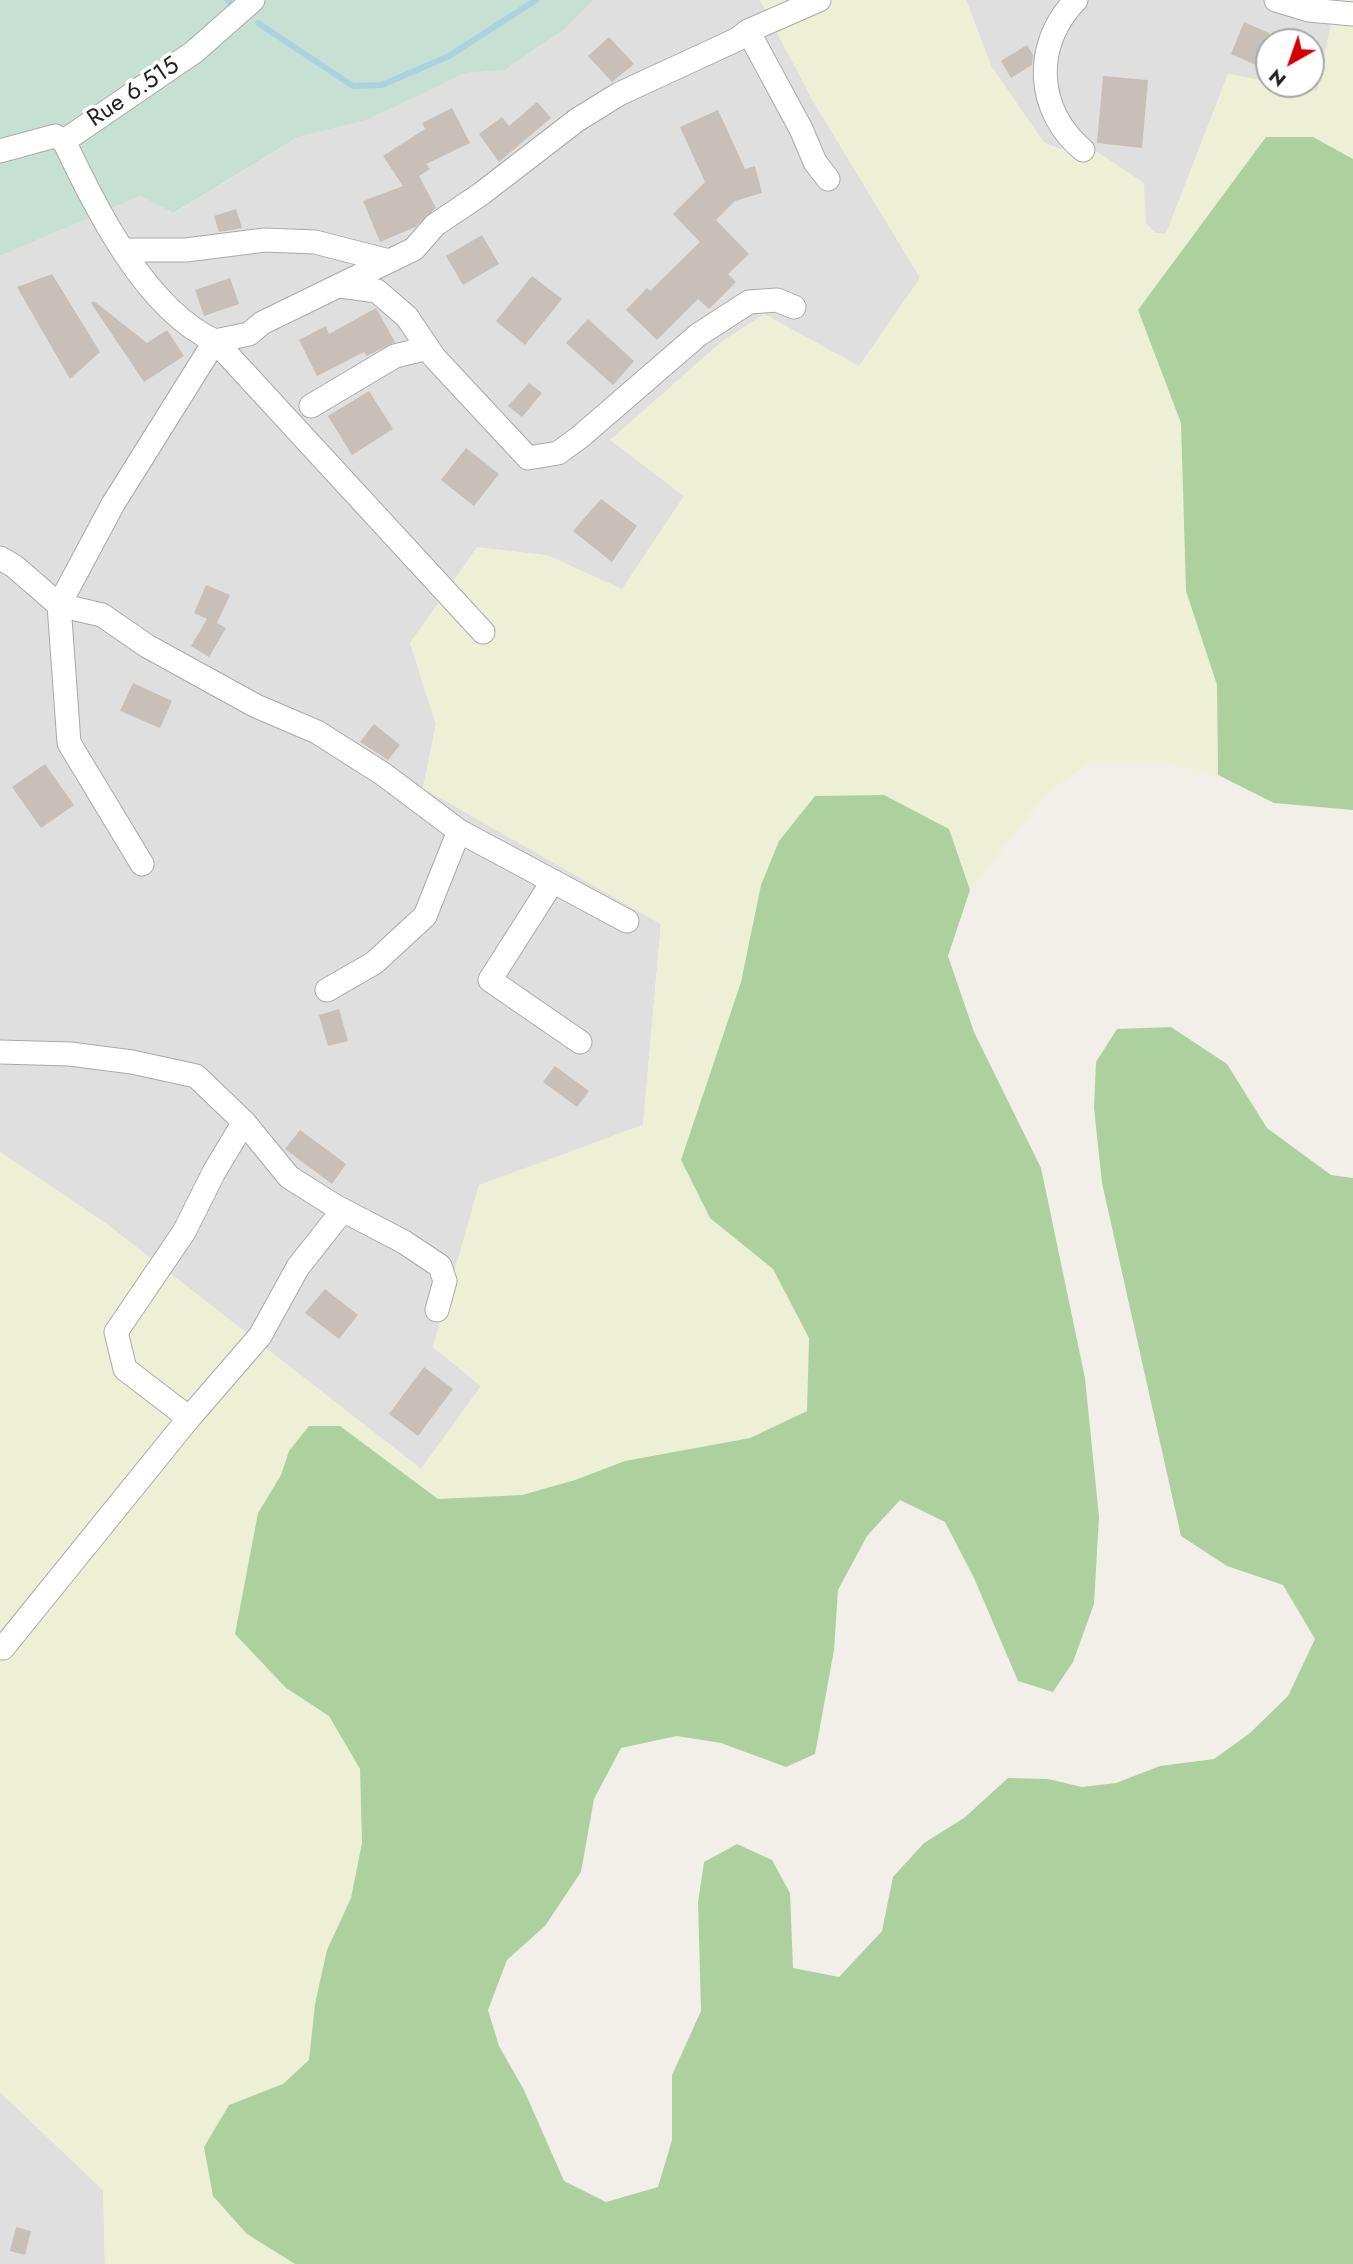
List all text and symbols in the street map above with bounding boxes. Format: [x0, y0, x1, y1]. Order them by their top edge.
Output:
north arrow [1255, 28, 1325, 98]
street label: Rue 6.515 [83, 52, 185, 134]
text: N [1263, 63, 1292, 93]

